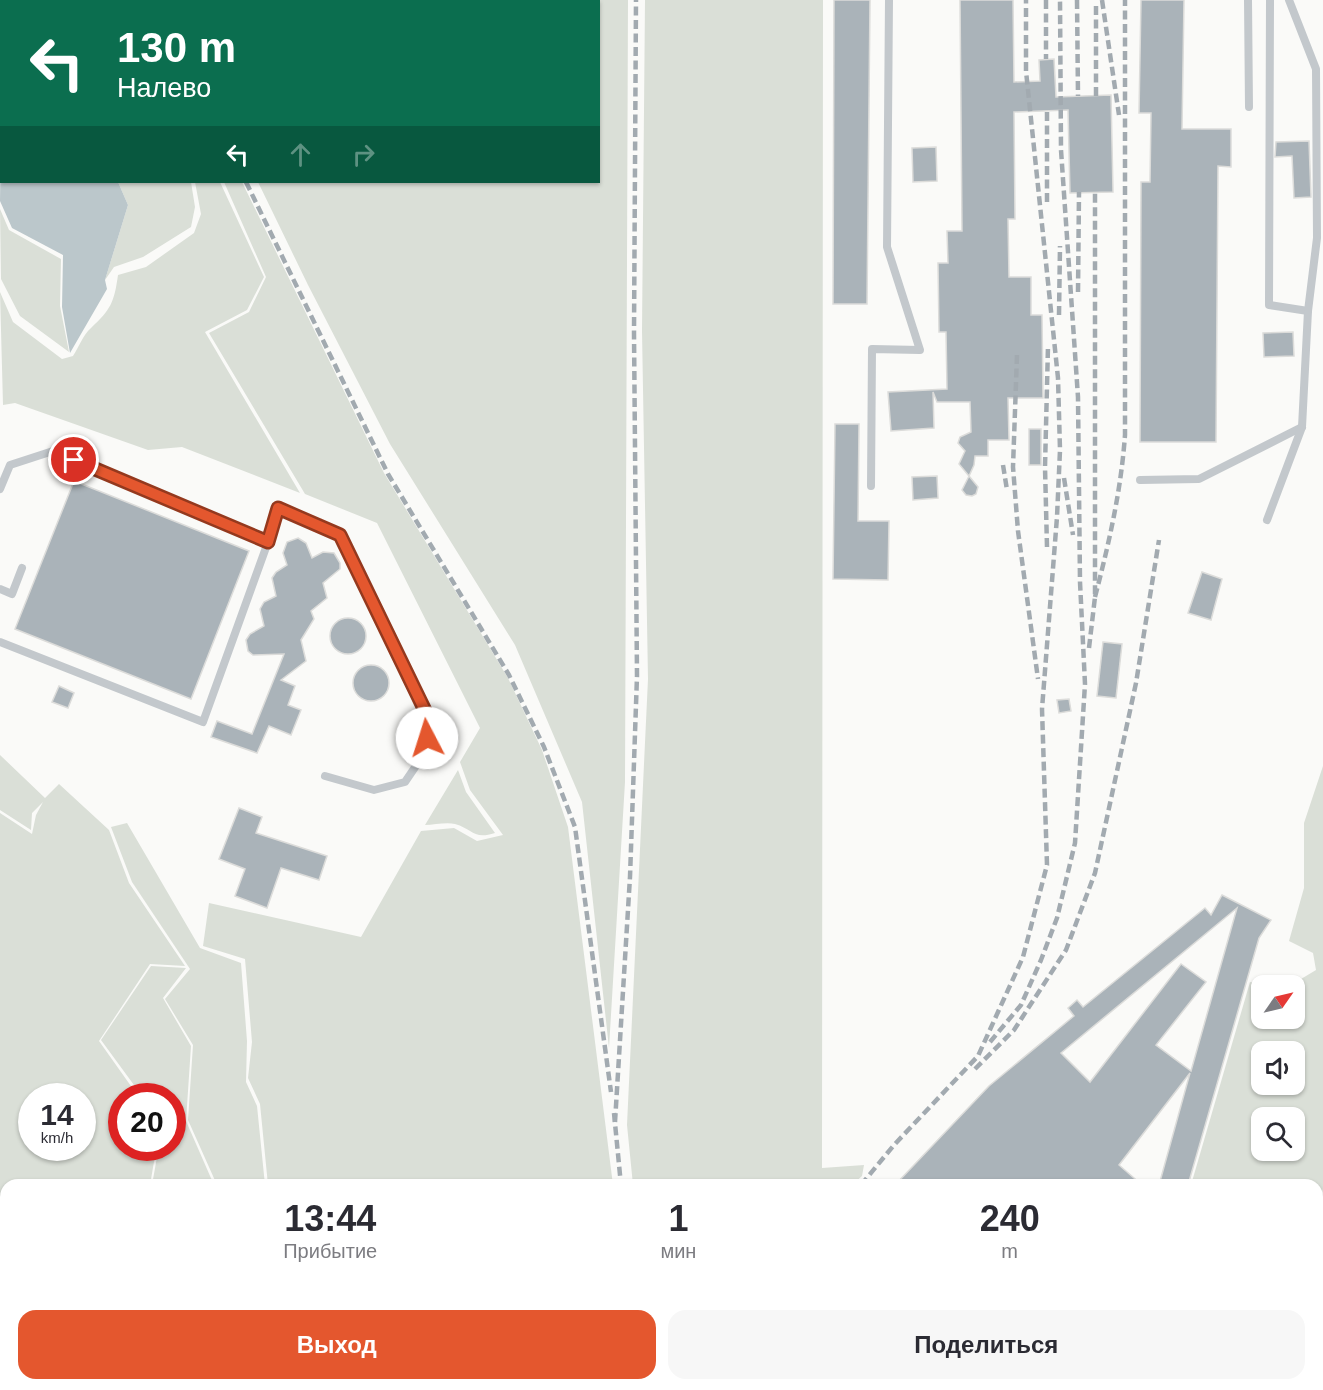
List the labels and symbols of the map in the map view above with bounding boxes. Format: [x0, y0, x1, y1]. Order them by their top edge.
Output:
pin [48, 434, 99, 485]
position arrow [395, 706, 459, 770]
north arrow [1251, 975, 1305, 1029]
speed limit sign: 20 [108, 1083, 186, 1161]

